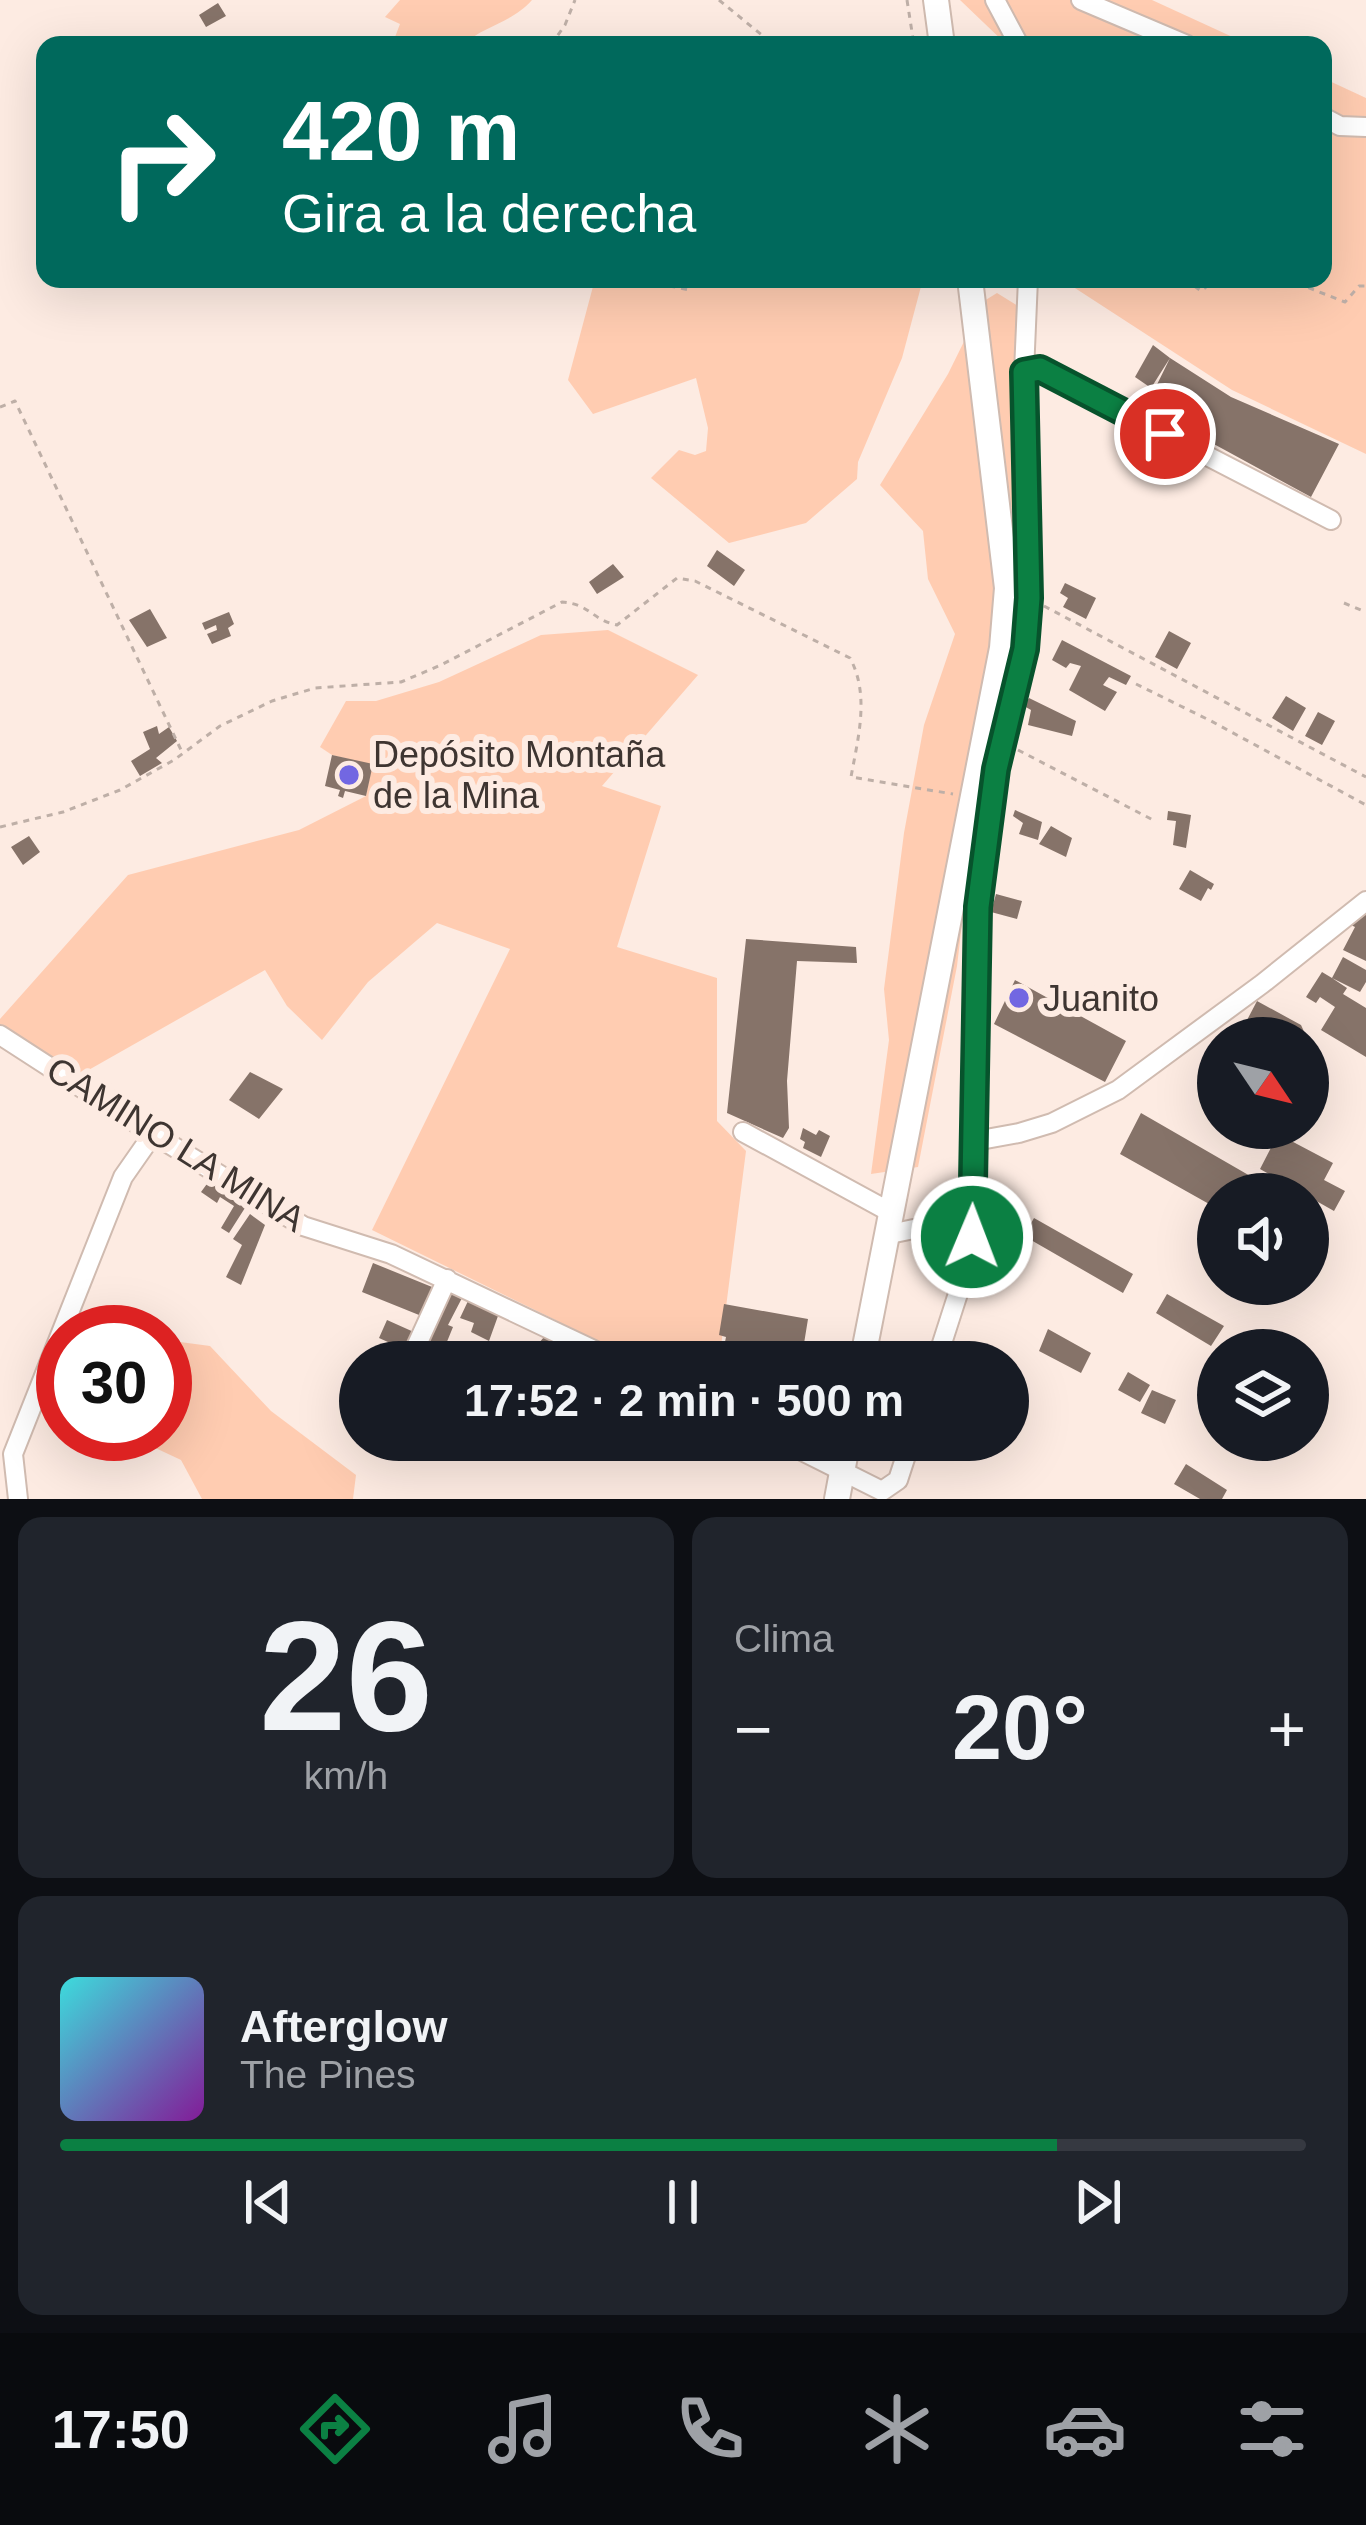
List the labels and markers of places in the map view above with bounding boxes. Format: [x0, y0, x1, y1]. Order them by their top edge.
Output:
pin [1114, 383, 1216, 485]
place label: Depósito Montaña de la Mina [373, 734, 666, 816]
marker: Depósito Montaña de la Mina [336, 762, 362, 788]
place label: Juanito [1043, 978, 1159, 1019]
marker: Juanito [1006, 985, 1032, 1011]

